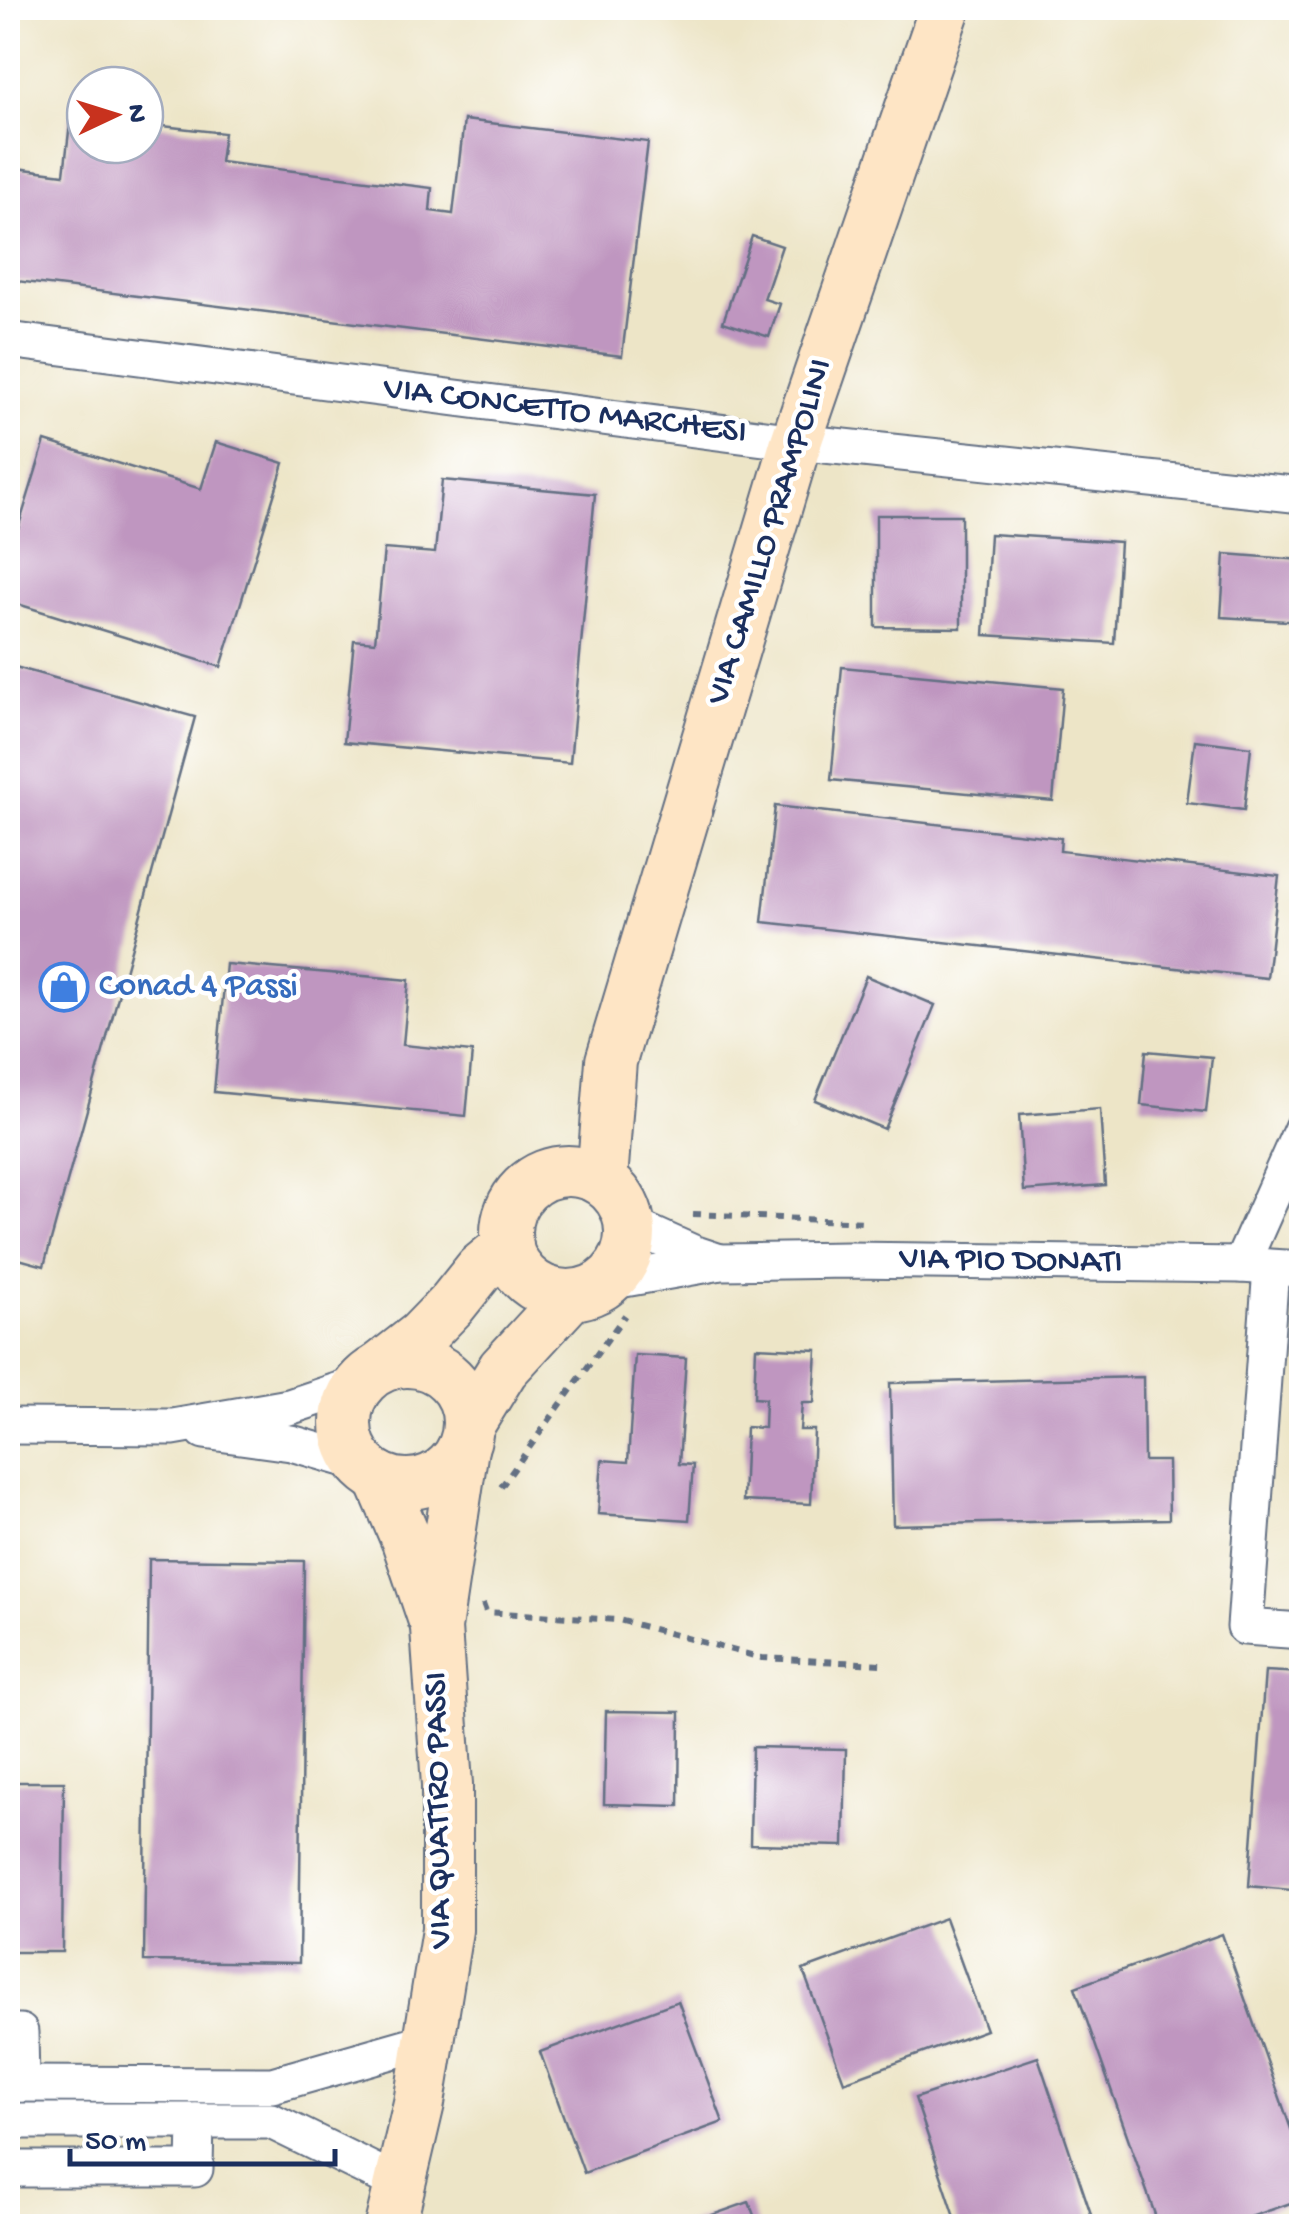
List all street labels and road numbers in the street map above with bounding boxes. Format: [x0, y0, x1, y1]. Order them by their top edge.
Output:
street label: VIA CAMILLO PRAMPOLINI [699, 354, 843, 711]
street label: VIA CONCETTO MARCHESI [380, 369, 749, 455]
street label: VIA PIO DONATI [898, 1240, 1123, 1284]
street label: VIA QUATTRO PASSI [417, 1671, 463, 1950]

